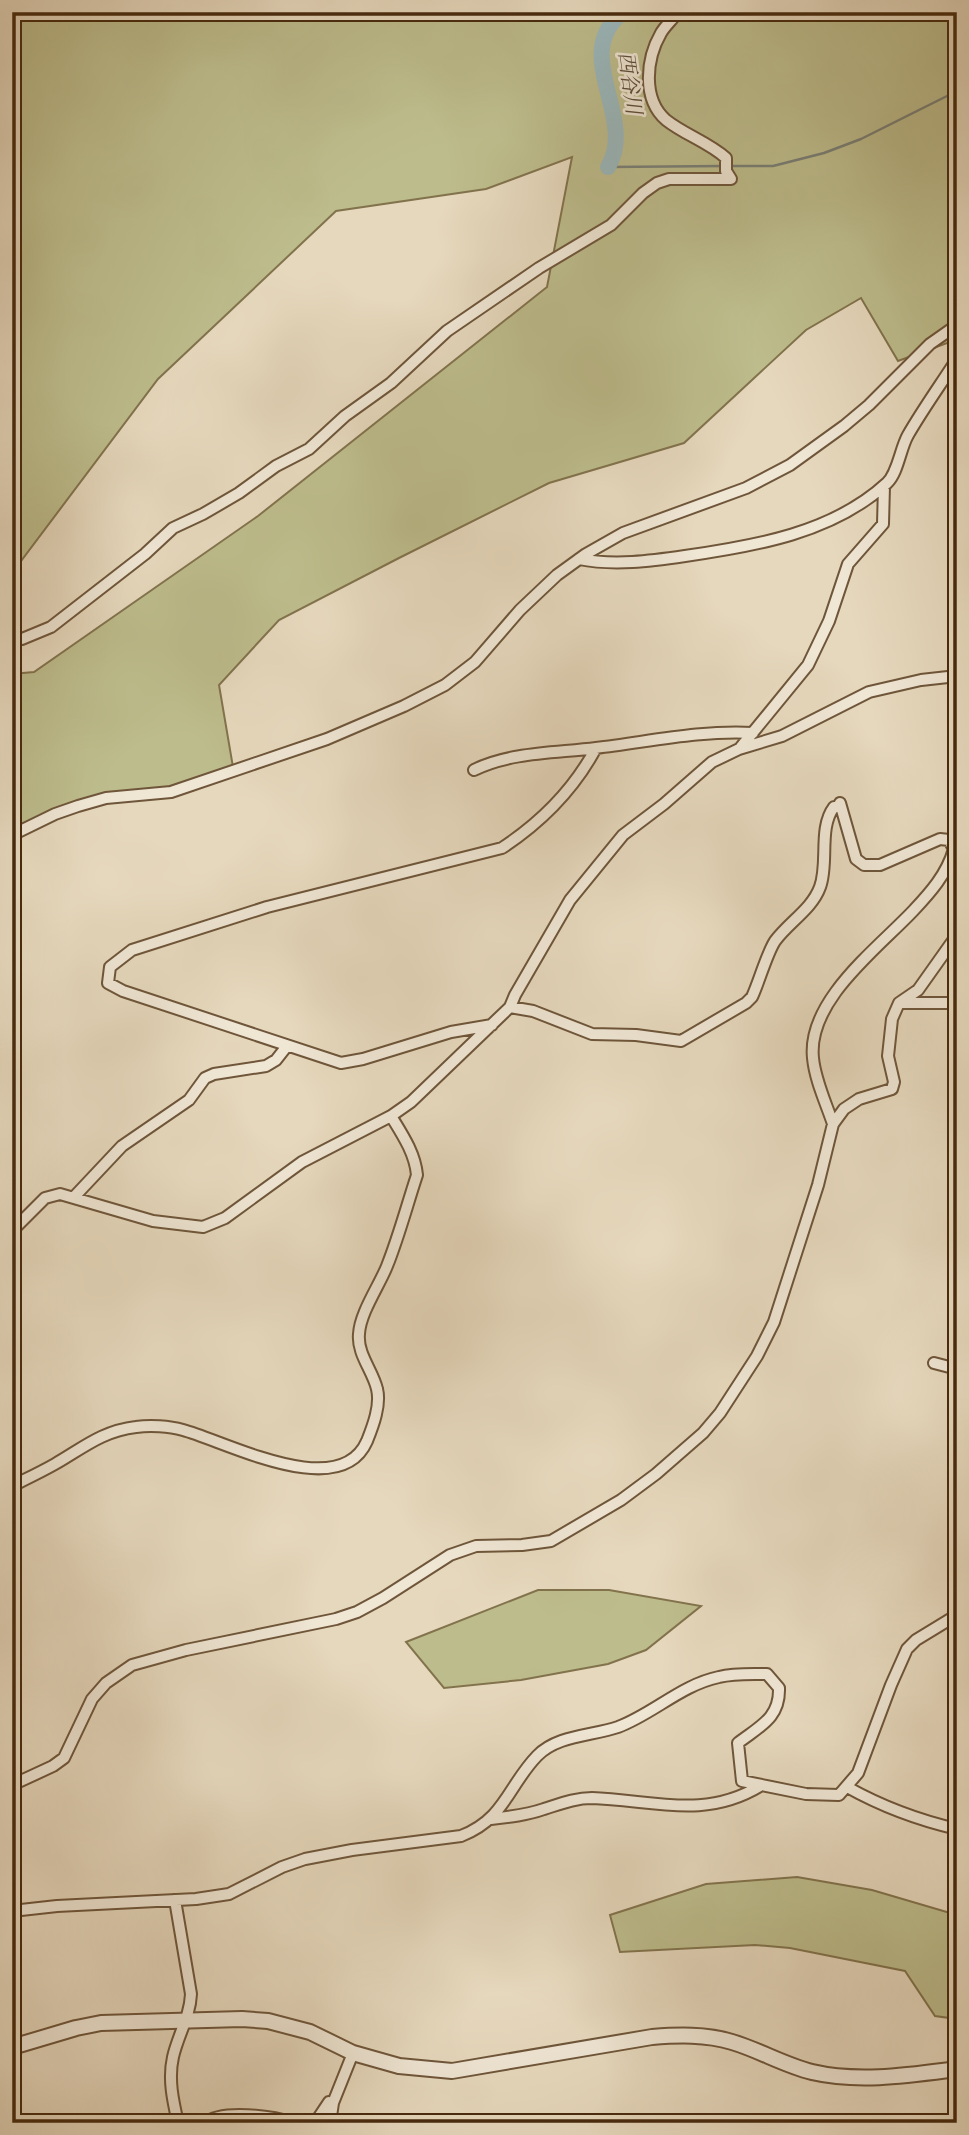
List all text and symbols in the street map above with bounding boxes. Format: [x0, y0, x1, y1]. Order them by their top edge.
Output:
water label: 西谷川 [612, 50, 649, 118]

